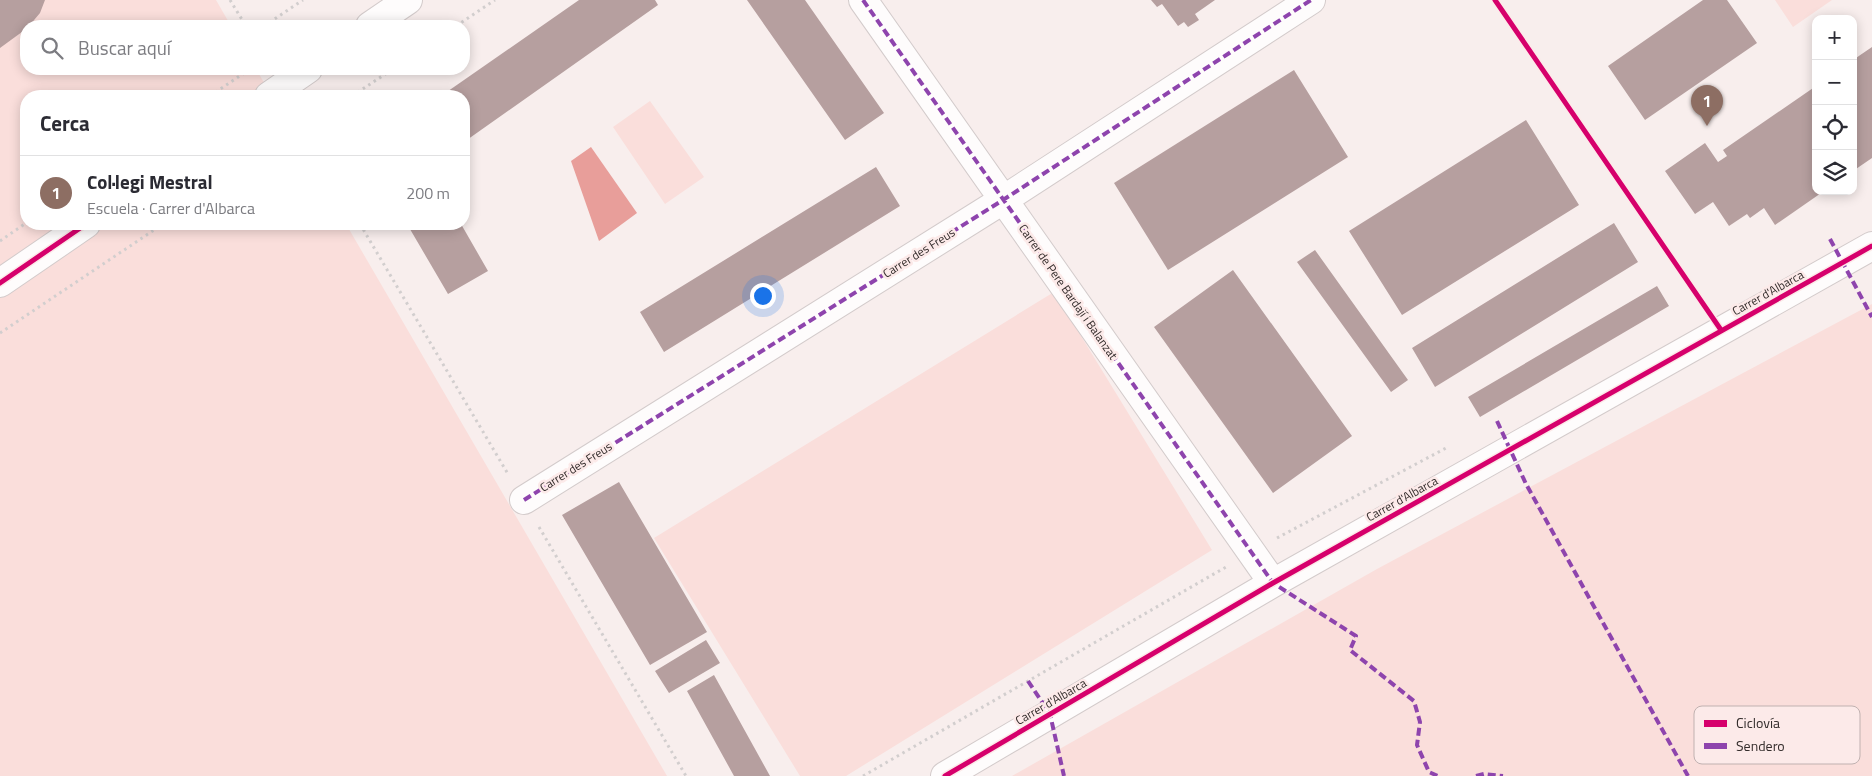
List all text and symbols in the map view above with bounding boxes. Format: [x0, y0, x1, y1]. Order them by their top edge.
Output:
map controls [1812, 15, 1857, 195]
button: + [1812, 15, 1857, 60]
search box [20, 20, 470, 75]
text: Buscar aquí [78, 33, 171, 62]
icon: search [38, 34, 66, 62]
button: − [1812, 60, 1857, 105]
pin: 1 [1691, 85, 1723, 126]
button: locate [1812, 105, 1857, 150]
text: Cerca [40, 107, 90, 139]
button: layers [1812, 150, 1857, 195]
text: Col·legi Mestral [87, 167, 213, 196]
text: 1 [52, 181, 60, 205]
text: 200 m [406, 181, 450, 205]
text: Escuela · Carrer d'Albarca [87, 196, 255, 220]
street label: Carrer de Pere Bardají i Balanzat [1014, 220, 1123, 364]
street label: Carrer des Freus [879, 222, 959, 282]
street label: Carrer d'Albarca [1728, 265, 1807, 320]
your location [750, 283, 776, 309]
street label: Carrer des Freus [536, 436, 616, 496]
street label: Carrer d'Albarca [1362, 471, 1441, 526]
street label: Carrer d'Albarca [1012, 673, 1090, 730]
legend [1694, 706, 1860, 764]
text: Ciclovía [1736, 712, 1780, 733]
text: Sendero [1736, 735, 1785, 756]

